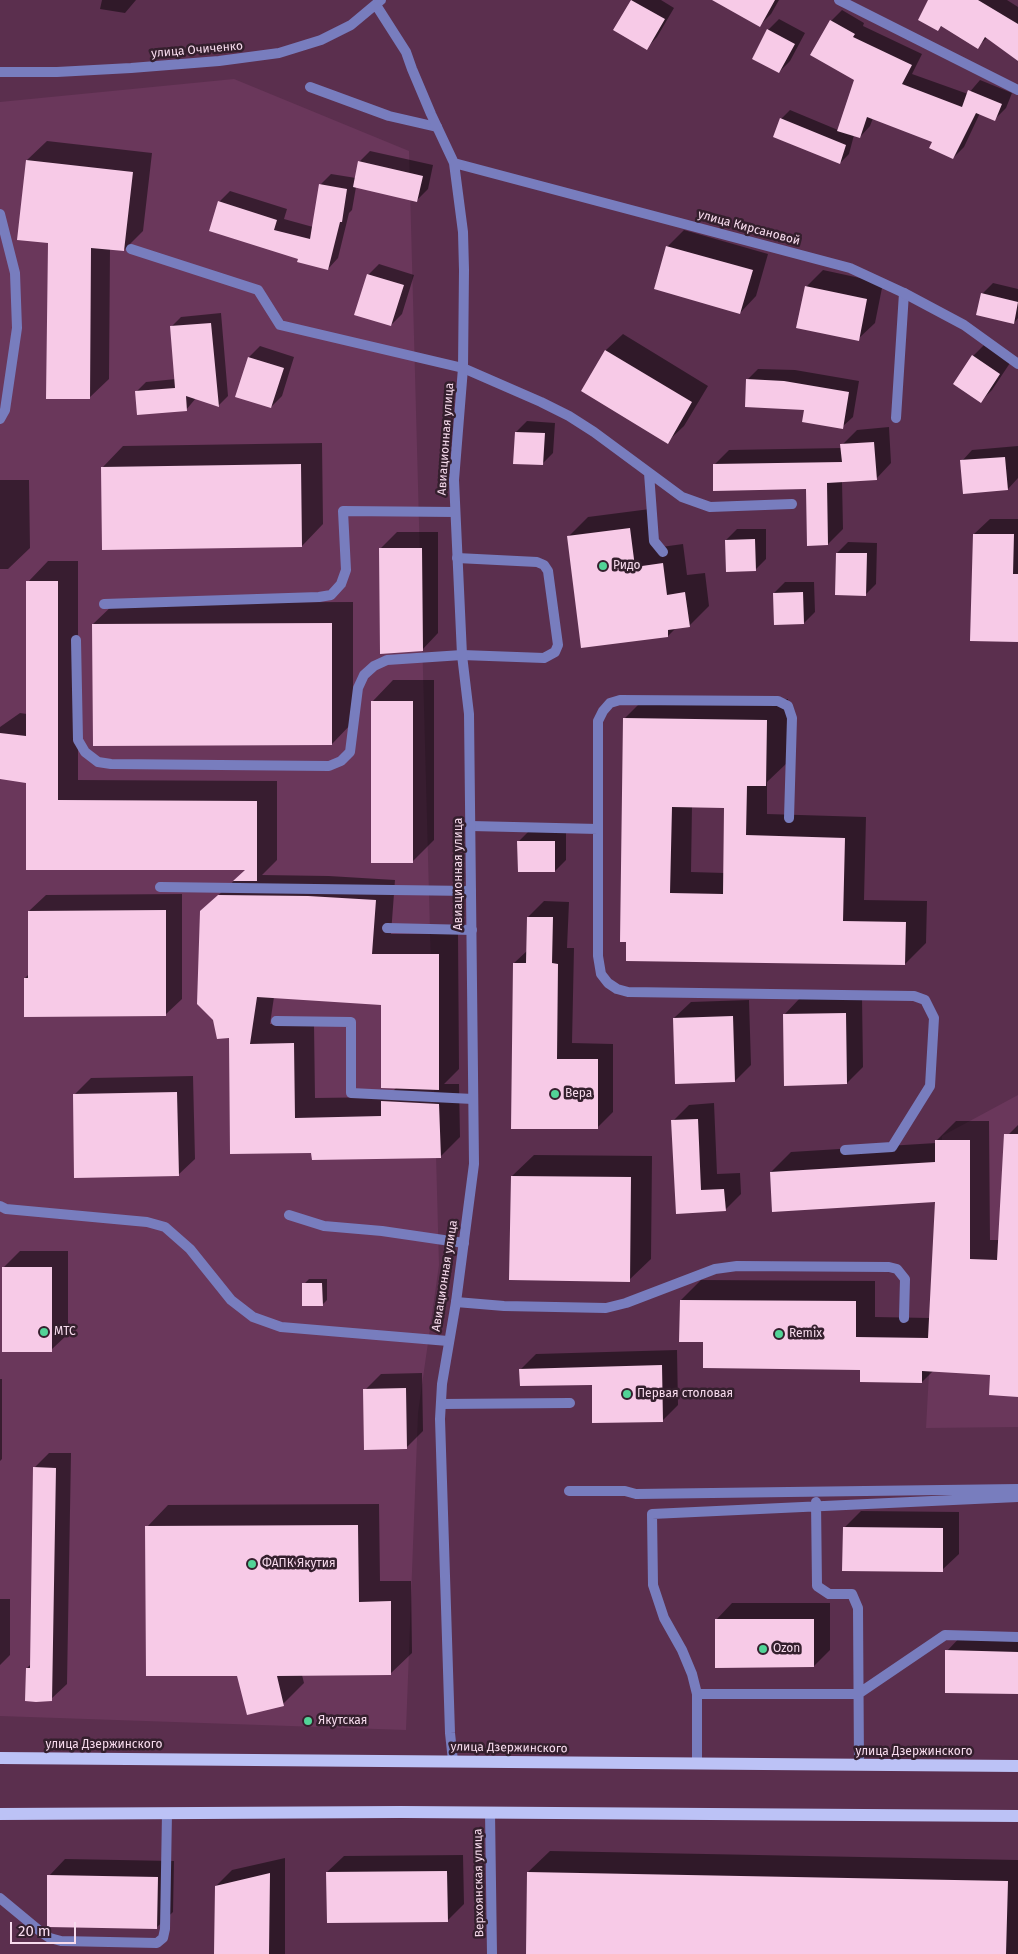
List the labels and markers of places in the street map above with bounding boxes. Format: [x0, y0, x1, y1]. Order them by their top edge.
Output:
place label: Ридо [613, 559, 641, 573]
marker: Ридо [597, 560, 609, 572]
place label: Вера [565, 1087, 592, 1101]
marker: Вера [549, 1088, 561, 1100]
place label: МТС [54, 1325, 76, 1339]
marker: МТС [38, 1326, 50, 1338]
place label: Remix [789, 1327, 822, 1341]
marker: Remix [773, 1328, 785, 1340]
place label: Первая столовая [637, 1387, 733, 1401]
marker: Первая столовая [621, 1388, 633, 1400]
place label: ФАПК Якутия [262, 1557, 336, 1571]
marker: ФАПК Якутия [246, 1558, 258, 1570]
place label: Ozon [773, 1642, 800, 1656]
marker: Ozon [757, 1643, 769, 1655]
place label: Якутская [318, 1714, 367, 1728]
marker: Якутская [302, 1715, 314, 1727]

